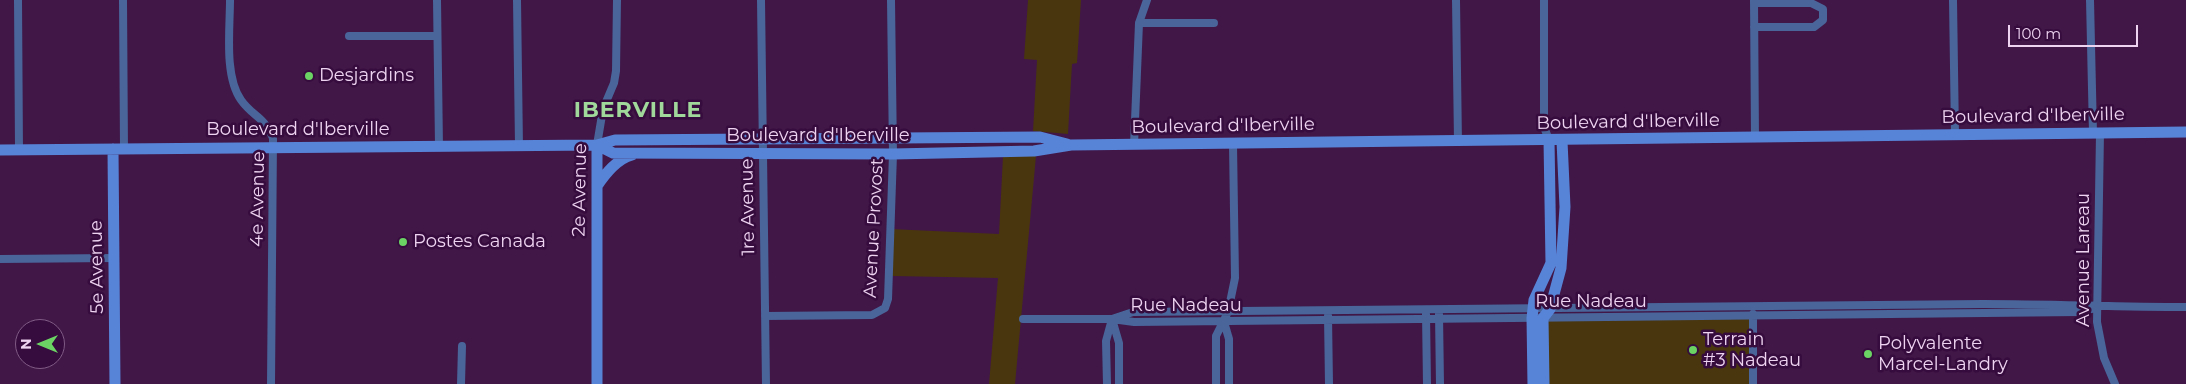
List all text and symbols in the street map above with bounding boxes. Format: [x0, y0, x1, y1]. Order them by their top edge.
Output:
scale bar [2011, 15, 2141, 47]
text: 100 m [2016, 24, 2061, 43]
place label: Desjardins [319, 65, 414, 87]
marker: Desjardins [303, 70, 315, 82]
district label: IBERVILLE [573, 98, 703, 124]
street label: Boulevard d'Iberville [1941, 104, 2125, 128]
street label: Boulevard d'Iberville [1536, 110, 1720, 134]
street label: Boulevard d'Iberville [1131, 114, 1315, 138]
street label: Boulevard d'Iberville [206, 119, 390, 141]
street label: Boulevard d'Iberville [726, 125, 910, 147]
street label: 2e Avenue [568, 143, 592, 237]
street label: 4e Avenue [246, 151, 270, 247]
street label: 1re Avenue [736, 158, 760, 256]
street label: Avenue Provost [860, 158, 888, 298]
street label: Avenue Lareau [2073, 193, 2095, 327]
street label: 5e Avenue [85, 220, 109, 314]
place label: Postes Canada [413, 231, 546, 253]
marker: Postes Canada [397, 236, 409, 248]
street label: Rue Nadeau [1535, 291, 1647, 313]
street label: Rue Nadeau [1130, 295, 1242, 317]
north arrow [15, 319, 65, 369]
place label: Terrain #3 Nadeau [1703, 329, 1801, 372]
place label: Polyvalente Marcel-Landry [1878, 333, 2008, 376]
text: N [17, 338, 35, 350]
marker: Terrain #3 Nadeau [1687, 344, 1699, 356]
marker: Polyvalente Marcel-Landry [1862, 348, 1874, 360]

